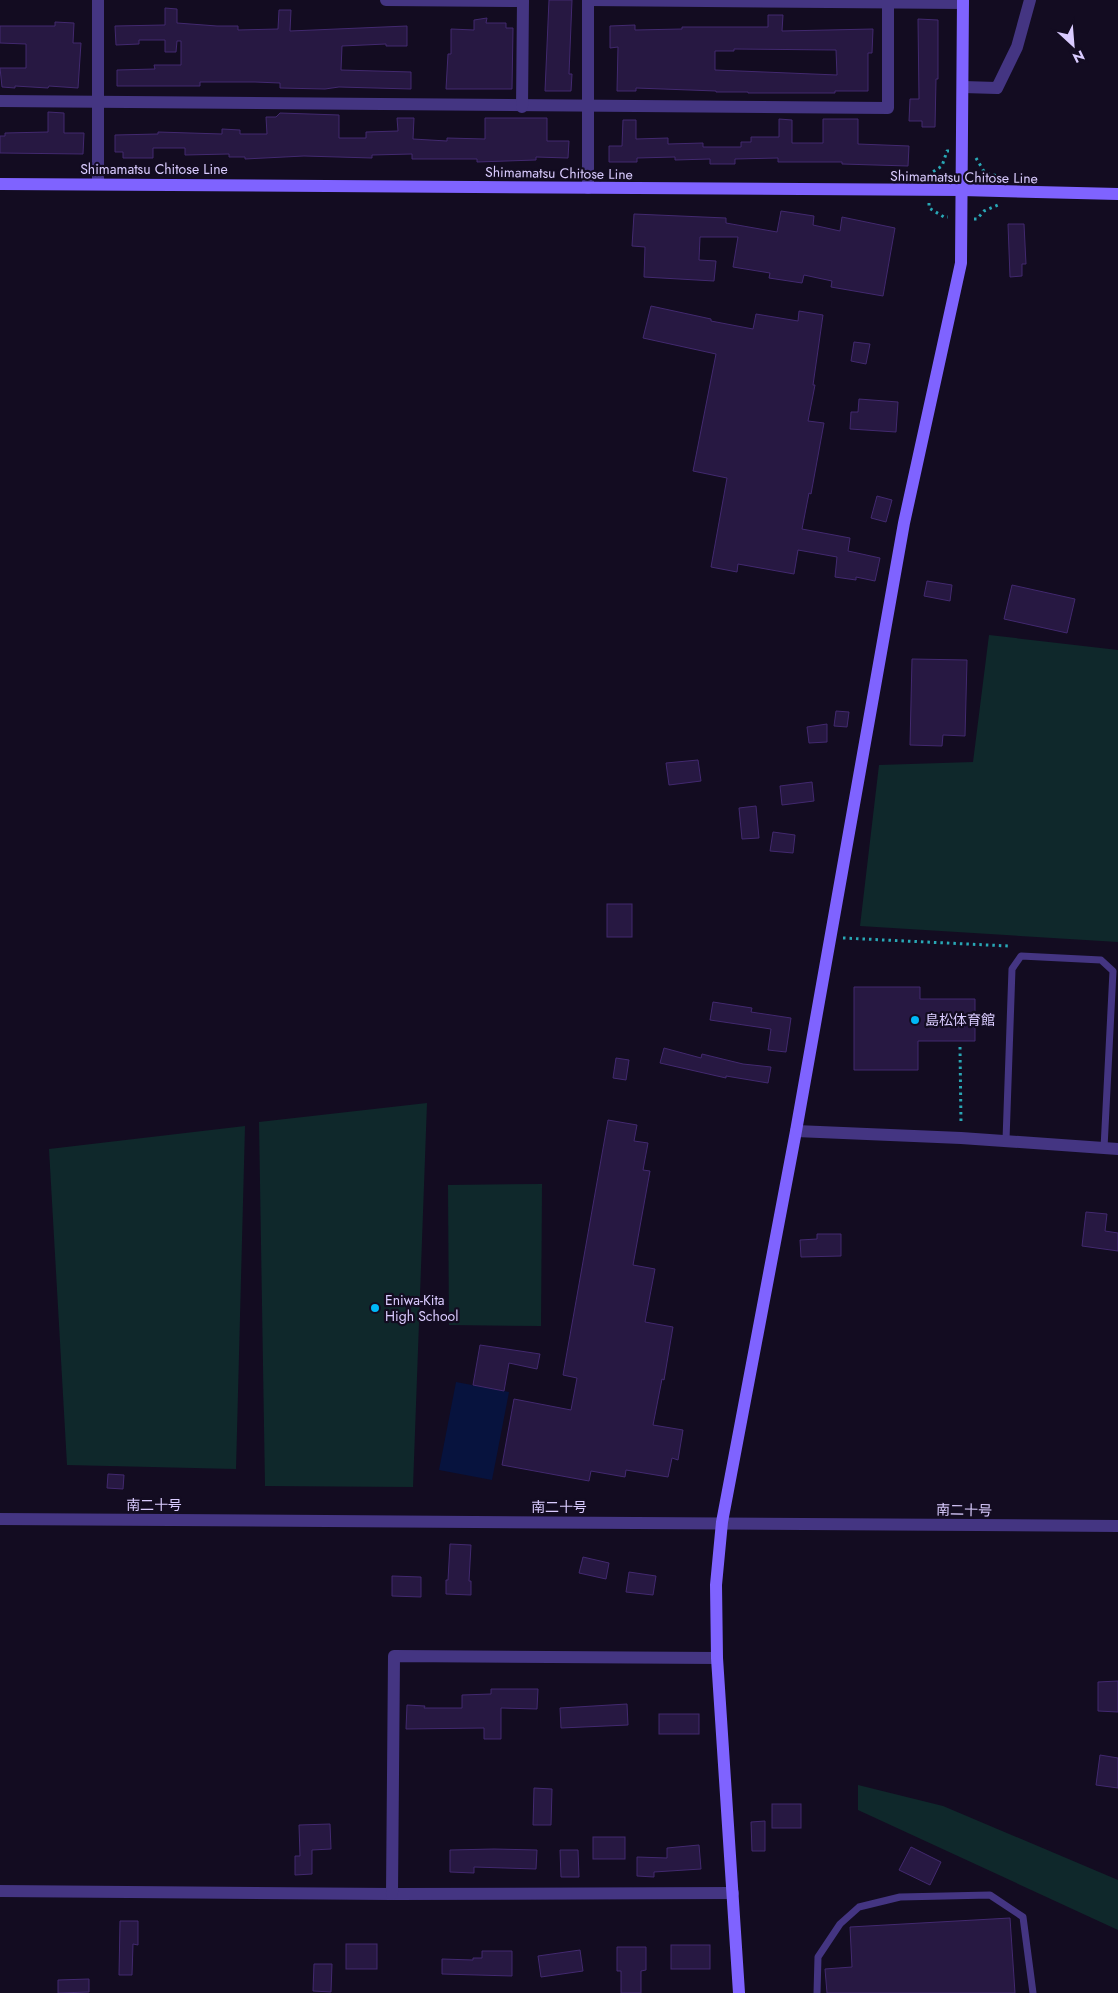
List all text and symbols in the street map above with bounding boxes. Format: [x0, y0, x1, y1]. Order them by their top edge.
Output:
north arrow [1048, 20, 1098, 70]
text: N [1069, 45, 1088, 68]
street label: Shimamatsu Chitose Line [80, 159, 228, 179]
street label: Shimamatsu Chitose Line [485, 162, 633, 184]
street label: Shimamatsu Chitose Line [890, 166, 1038, 188]
place label: 島松体育館 [925, 1010, 995, 1030]
marker: 島松体育館 [909, 1014, 921, 1026]
place label: Eniwa-Kita High School [385, 1290, 458, 1326]
marker: Eniwa-Kita High School [369, 1302, 381, 1314]
street label: 南二十号 [126, 1495, 182, 1515]
street label: 南二十号 [531, 1497, 587, 1517]
street label: 南二十号 [936, 1500, 992, 1520]

